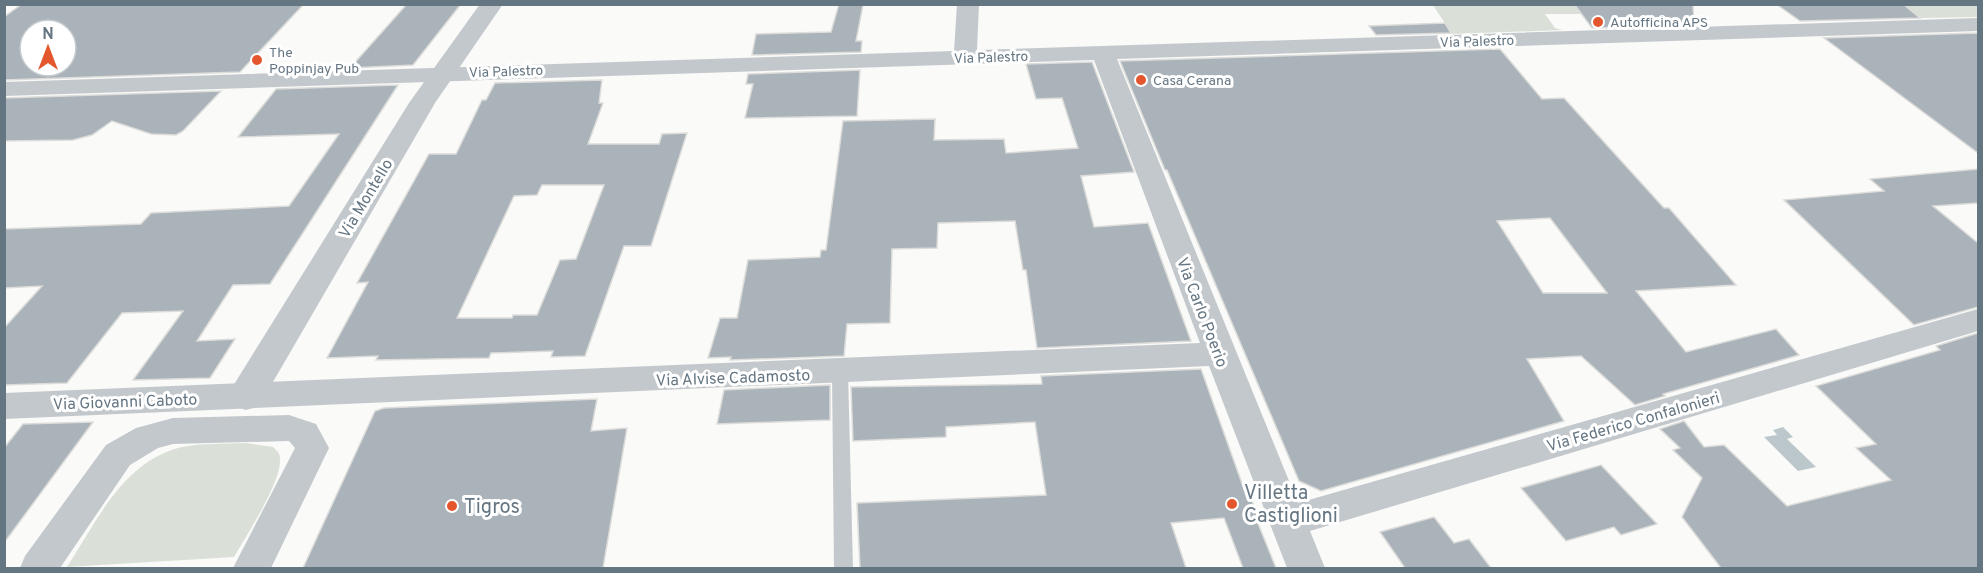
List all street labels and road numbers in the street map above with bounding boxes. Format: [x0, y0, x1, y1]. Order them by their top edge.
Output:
street label: Via Palestro [1440, 33, 1515, 52]
street label: Via Palestro [954, 49, 1029, 68]
street label: Via Palestro [469, 63, 544, 82]
street label: Via Montello [335, 156, 398, 242]
street label: Via Carlo Poerio [1171, 255, 1231, 370]
street label: Via Alvise Cadamosto [656, 366, 811, 392]
street label: Via Federico Confalonieri [1545, 389, 1722, 457]
street label: Via Giovanni Caboto [52, 390, 198, 416]

